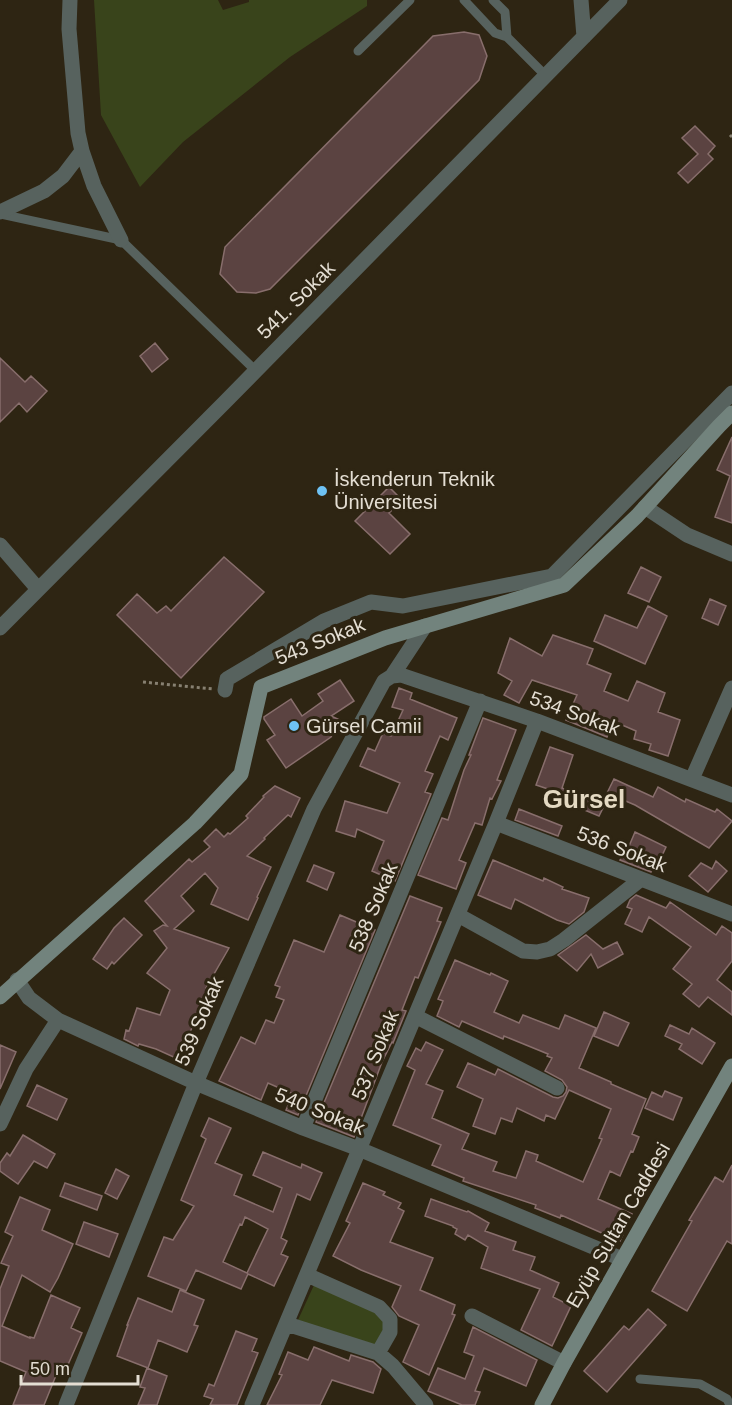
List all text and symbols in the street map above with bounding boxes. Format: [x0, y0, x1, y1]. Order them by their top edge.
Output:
street label: 541. Sokak [253, 256, 340, 343]
place label: İskenderun Teknik Üniversitesi [334, 468, 496, 513]
marker: İskenderun Teknik Üniversitesi [315, 484, 329, 498]
street label: 543 Sokak [272, 613, 369, 669]
street label: 534 Sokak [527, 687, 624, 740]
place label: Gürsel Camii [306, 715, 422, 737]
marker: Gürsel Camii [287, 719, 301, 733]
district label: Gürsel [543, 784, 625, 814]
street label: 536 Sokak [574, 822, 671, 877]
street label: 538 Sokak [344, 858, 402, 955]
street label: 539 Sokak [170, 972, 228, 1069]
street label: 537 Sokak [347, 1006, 403, 1103]
street label: 540 Sokak [272, 1083, 369, 1139]
street label: Eyüp Sultan Caddesi [562, 1139, 674, 1311]
scale bar [21, 1348, 138, 1386]
text: 50 m [30, 1359, 70, 1379]

